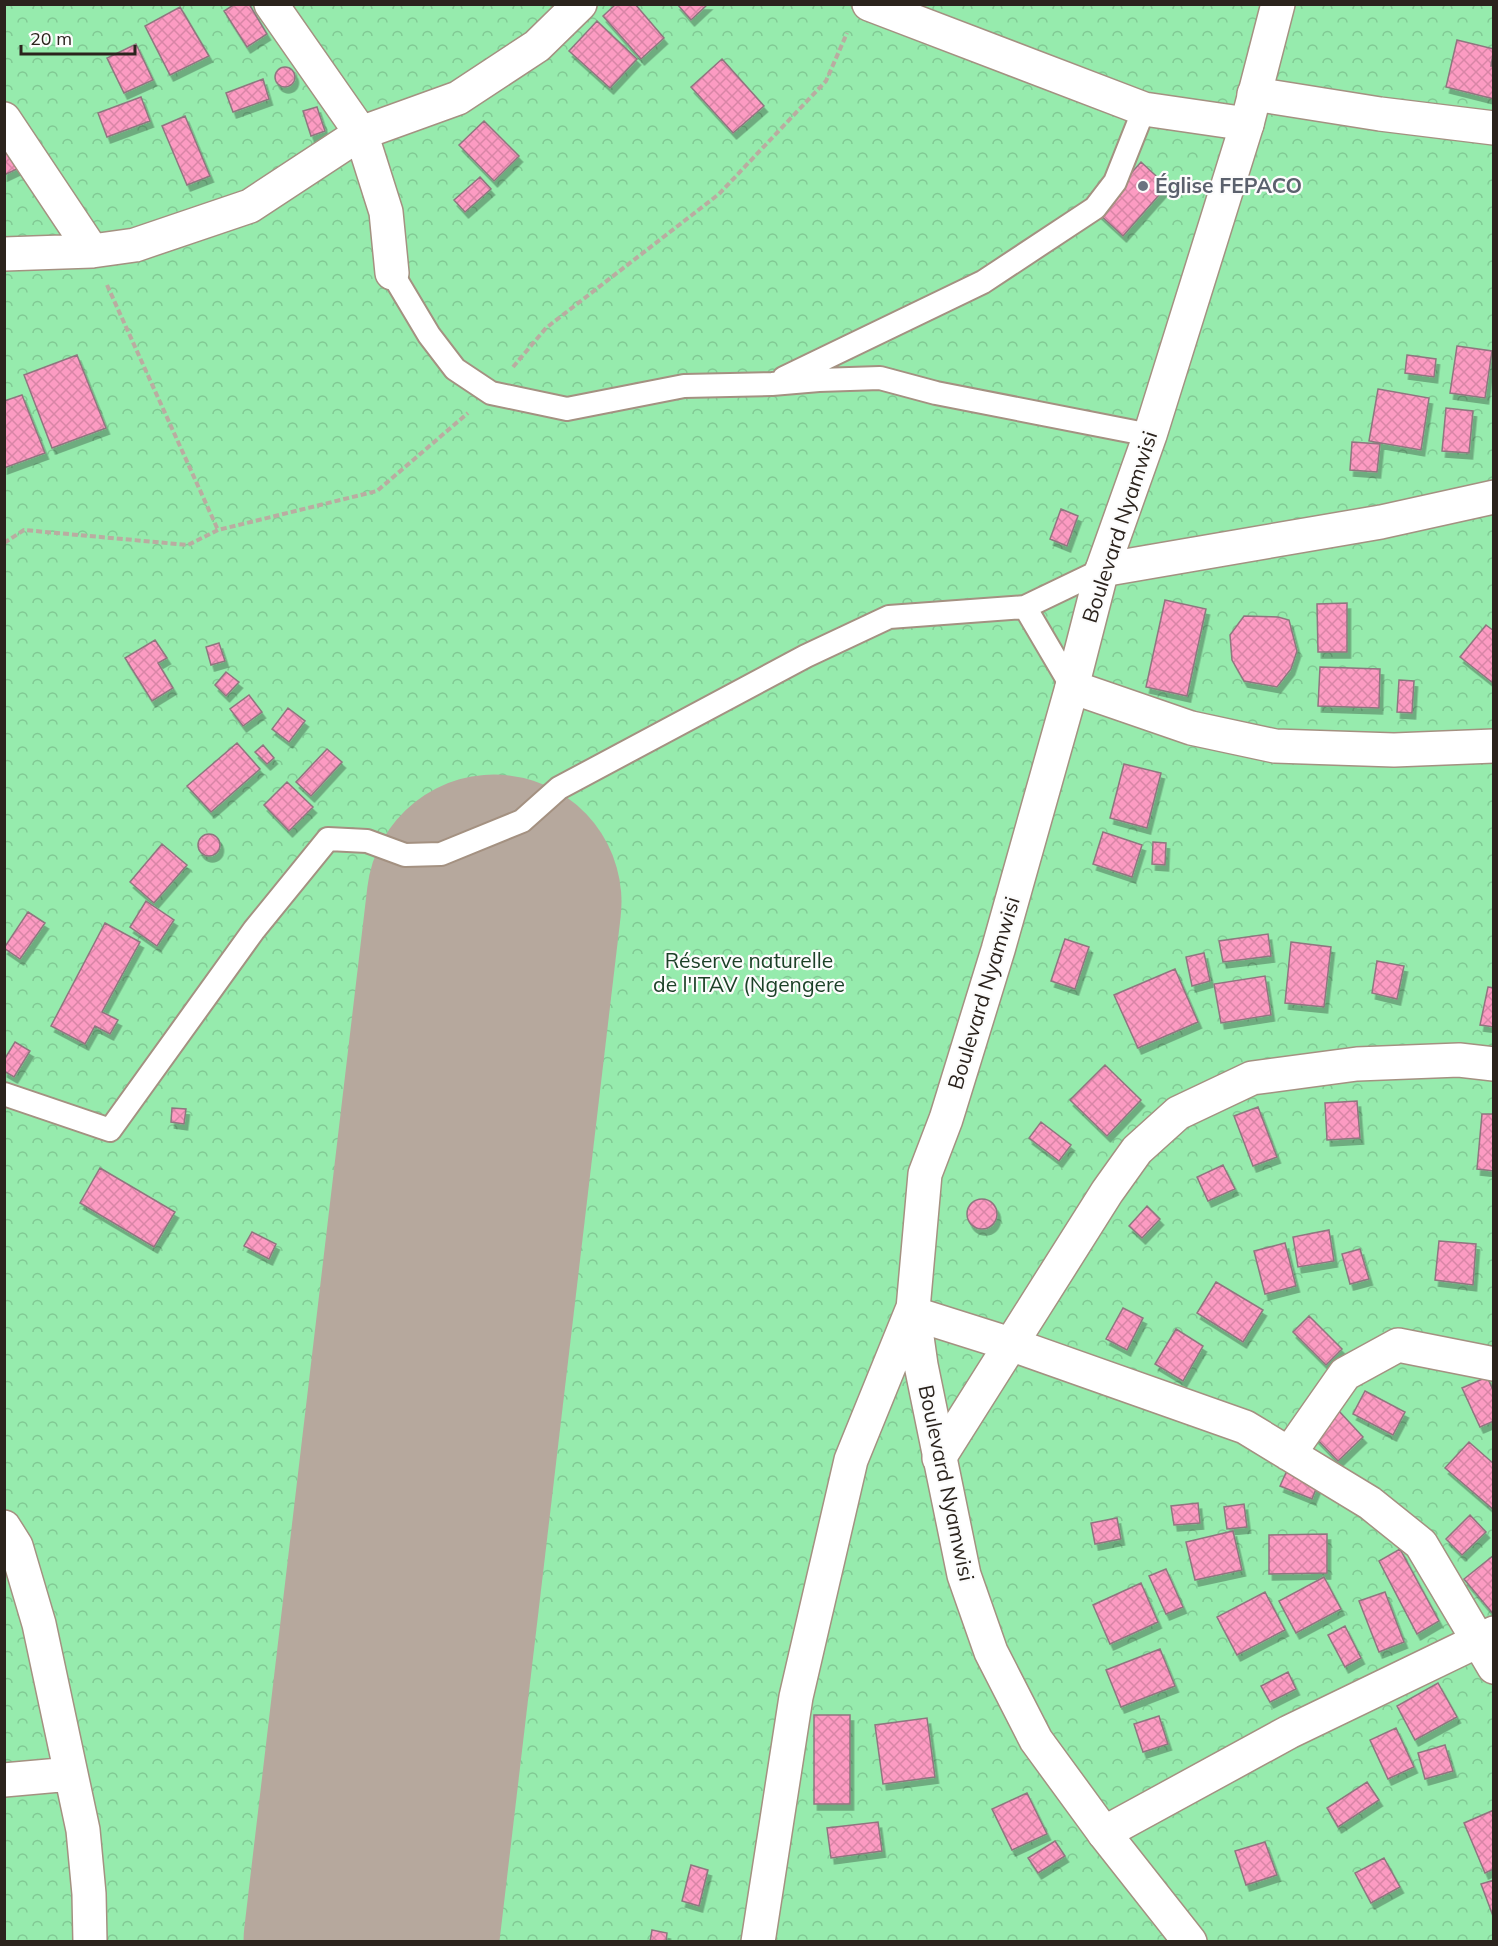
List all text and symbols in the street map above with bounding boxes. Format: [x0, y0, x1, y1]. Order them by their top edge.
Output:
scale bar [21, 18, 135, 56]
text: 20 m [30, 27, 72, 50]
place label: Église FEPACO [1155, 172, 1302, 198]
marker: Église FEPACO [1136, 179, 1150, 193]
street label: Boulevard Nyamwisi [1076, 428, 1162, 626]
street label: Boulevard Nyamwisi [941, 893, 1025, 1092]
park label: Réserve naturelle de l'ITAV (Ngengere [653, 947, 845, 997]
street label: Boulevard Nyamwisi [913, 1382, 980, 1583]

